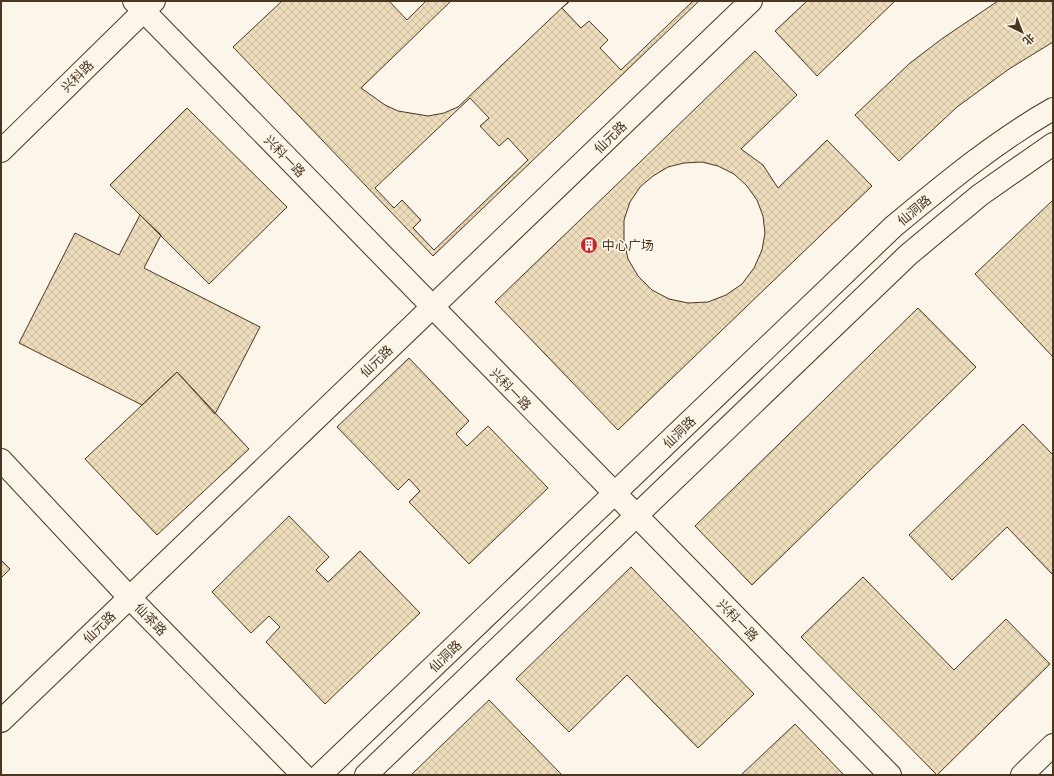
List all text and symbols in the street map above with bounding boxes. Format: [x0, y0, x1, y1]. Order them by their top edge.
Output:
north arrow [1002, 12, 1042, 52]
text: 北 [1021, 31, 1038, 48]
street label: 兴科路 [58, 57, 96, 95]
street label: 仙元路 [590, 118, 630, 156]
street label: 兴科一路 [261, 132, 309, 180]
street label: 仙洞路 [894, 191, 934, 229]
building icon: 中心广场 [579, 235, 599, 255]
place label: 中心广场 [602, 237, 654, 253]
street label: 仙元路 [356, 342, 396, 380]
street label: 兴科一路 [487, 365, 535, 413]
street label: 仙洞路 [659, 413, 699, 451]
street label: 兴科一路 [714, 596, 762, 644]
street label: 仙茶路 [132, 599, 170, 639]
street label: 仙元路 [79, 608, 119, 646]
street label: 仙洞路 [425, 637, 465, 675]

